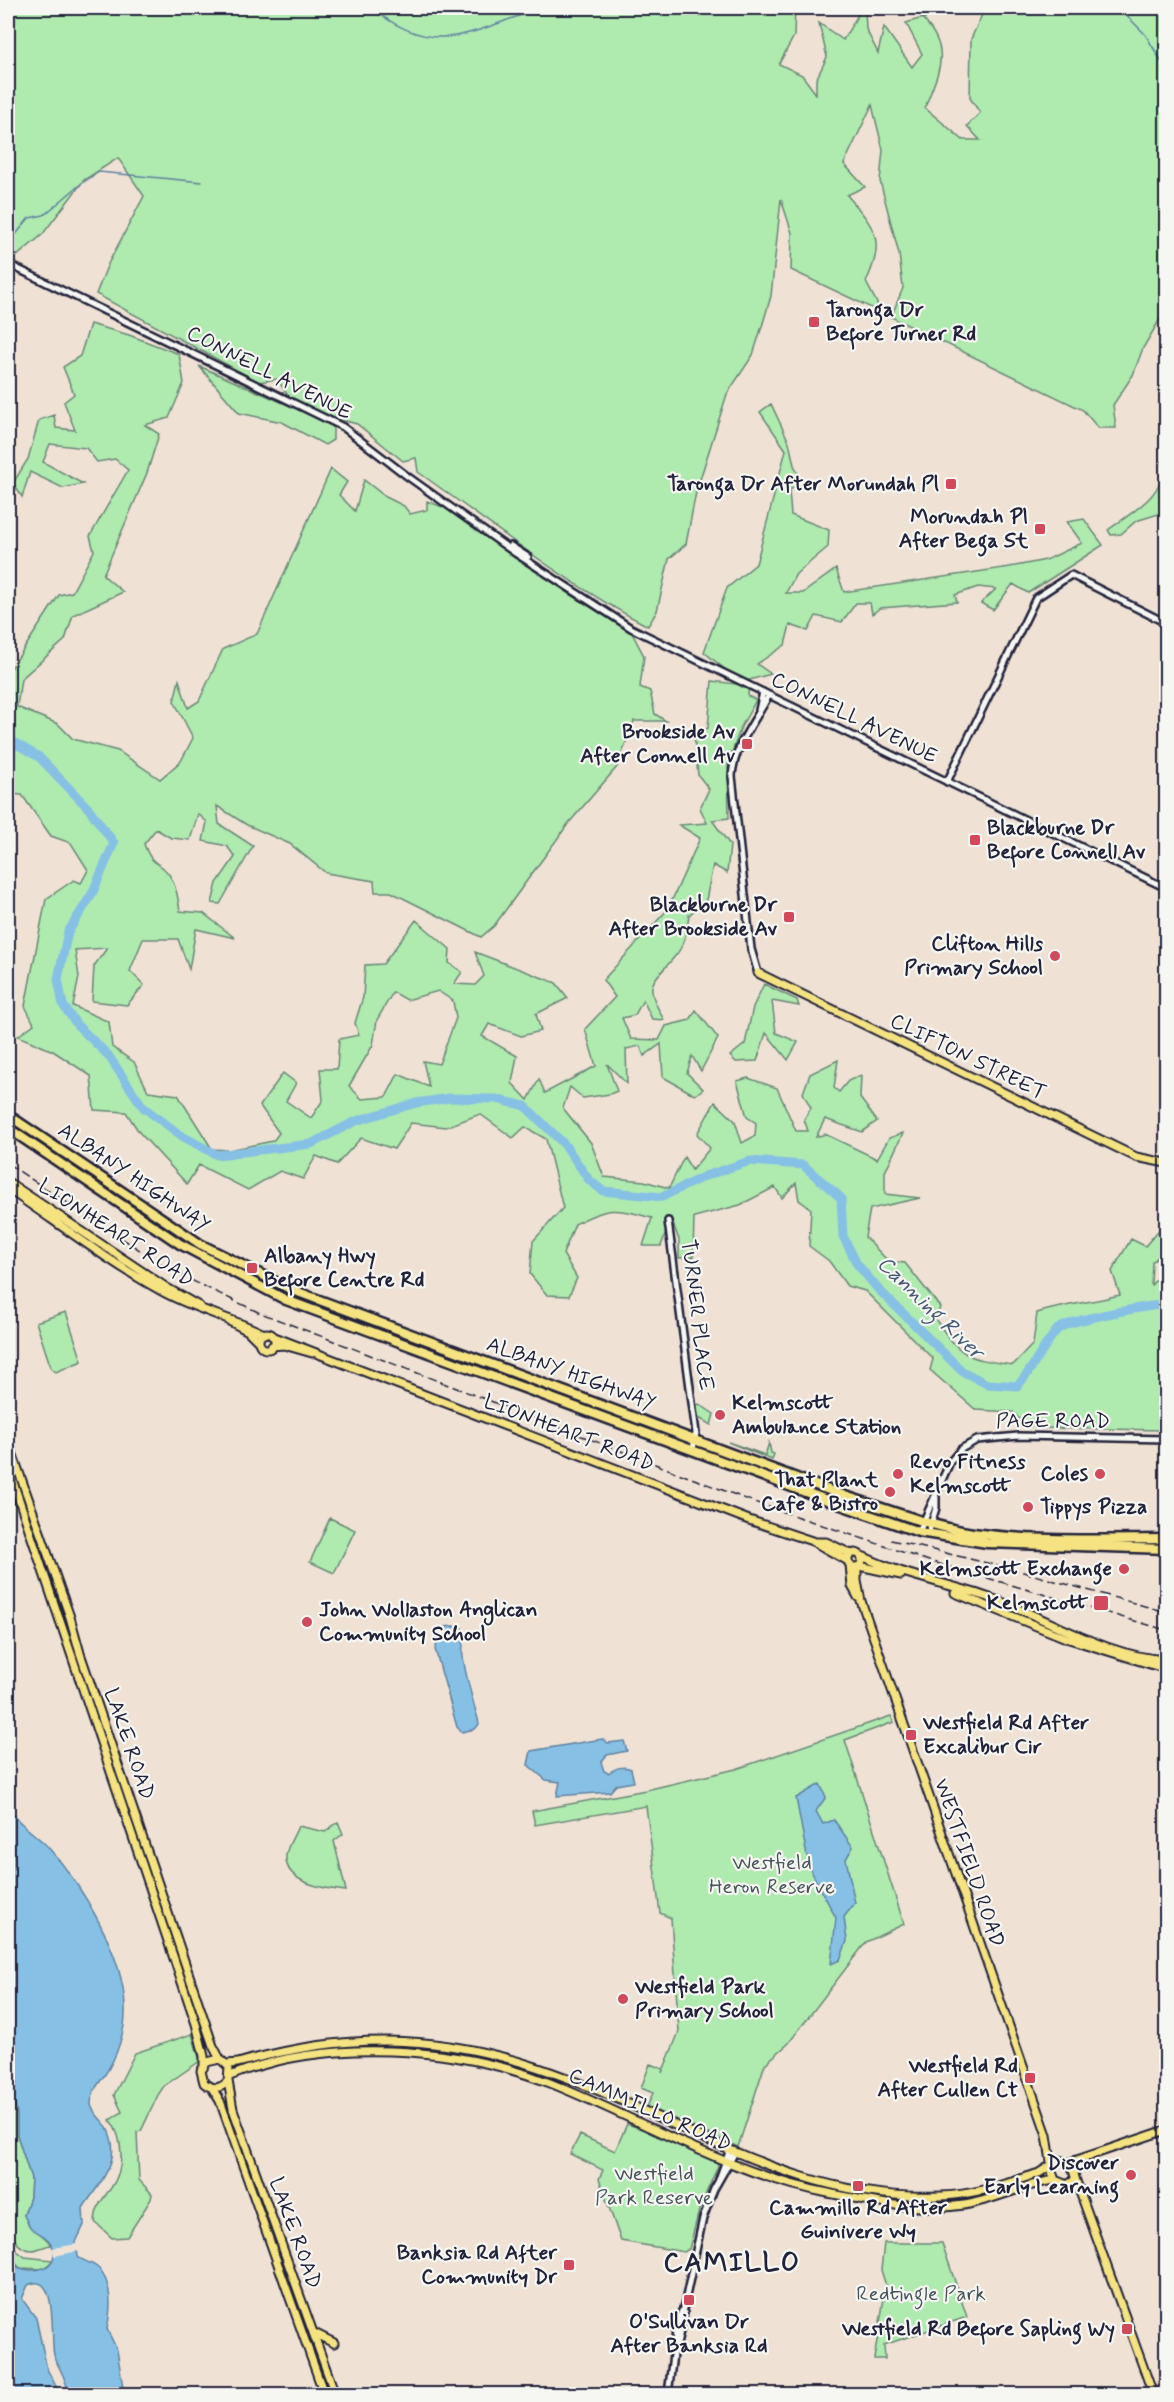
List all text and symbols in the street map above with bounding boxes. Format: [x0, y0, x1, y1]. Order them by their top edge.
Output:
place label: Taronga Dr Before Turner Rd [826, 296, 976, 350]
marker: Taronga Dr Before Turner Rd [807, 315, 821, 329]
street label: CONNELL AVENUE [182, 319, 356, 427]
place label: Taronga Dr After Morundah Pl [667, 470, 939, 500]
marker: Taronga Dr After Morundah Pl [944, 477, 958, 491]
place label: Morundah Pl After Bega St [899, 503, 1029, 557]
marker: Morundah Pl After Bega St [1033, 522, 1047, 536]
street label: CONNELL AVENUE [766, 666, 942, 770]
place label: Brookside Av After Connell Av [580, 718, 735, 770]
marker: Brookside Av After Connell Av [740, 737, 754, 751]
place label: Blackburne Dr Before Connell Av [987, 814, 1145, 868]
marker: Blackburne Dr Before Connell Av [968, 833, 982, 847]
place label: Blackburne Dr After Brookside Av [608, 891, 778, 943]
marker: Blackburne Dr After Brookside Av [782, 910, 796, 924]
place label: Clifton Hills Primary School [904, 930, 1044, 982]
marker: Clifton Hills Primary School [1048, 949, 1062, 963]
street label: CLIFTON STREET [885, 1007, 1051, 1107]
street label: ALBANY HIGHWAY [52, 1117, 216, 1240]
street label: LIONHEART ROAD [33, 1172, 199, 1294]
street label: TURNER PLACE [674, 1238, 720, 1392]
place label: Albany Hwy Before Centre Rd [264, 1242, 424, 1296]
water label: Canning River [869, 1250, 991, 1370]
marker: Albany Hwy Before Centre Rd [245, 1261, 259, 1275]
street label: ALBANY HIGHWAY [482, 1330, 660, 1418]
street label: LIONHEART ROAD [480, 1388, 658, 1478]
place label: Kelmscott Ambulance Station [732, 1389, 901, 1441]
street label: PAGE ROAD [996, 1407, 1110, 1435]
marker: Kelmscott Ambulance Station [713, 1408, 727, 1422]
place label: Revo Fitness Kelmscott [910, 1448, 1026, 1500]
place label: Coles [1041, 1460, 1089, 1488]
place label: That Plant Cafe & Bistro [761, 1466, 879, 1518]
marker: Revo Fitness Kelmscott [891, 1467, 905, 1481]
marker: Coles [1093, 1467, 1107, 1481]
marker: That Plant Cafe & Bistro [883, 1485, 897, 1499]
place label: Tippys Pizza [1040, 1493, 1147, 1521]
marker: Tippys Pizza [1021, 1500, 1035, 1514]
place label: Kelmscott Exchange [920, 1555, 1112, 1585]
marker: Kelmscott Exchange [1117, 1562, 1131, 1576]
place label: Kelmscott [987, 1589, 1088, 1617]
marker: Kelmscott [1092, 1594, 1110, 1612]
place label: John Wollaston Anglican Community School [319, 1596, 538, 1648]
marker: John Wollaston Anglican Community School [300, 1615, 314, 1629]
street label: LAKE ROAD [97, 1684, 161, 1804]
place label: Westfield Rd After Excalibur Cir [922, 1709, 1089, 1761]
marker: Westfield Rd After Excalibur Cir [904, 1728, 918, 1742]
street label: WESTFIELD ROAD [927, 1775, 1011, 1951]
park label: Westfield Heron Reserve [709, 1849, 835, 1901]
place label: Westfield Park Primary School [634, 1973, 774, 2025]
marker: Westfield Park Primary School [616, 1992, 630, 2006]
place label: Westfield Rd After Cullen Ct [877, 2052, 1018, 2104]
street label: CAMMILLO ROAD [564, 2061, 736, 2159]
marker: Westfield Rd After Cullen Ct [1023, 2071, 1037, 2085]
place label: Discover Early Learning [984, 2149, 1119, 2203]
park label: Westfield Park Reserve [595, 2160, 713, 2212]
marker: Discover Early Learning [1124, 2168, 1138, 2182]
street label: LAKE ROAD [262, 2173, 328, 2293]
marker: Cammillo Rd After Guinivere Wy [851, 2179, 865, 2193]
place label: Cammillo Rd After Guinivere Wy [769, 2194, 947, 2246]
place label: Banksia Rd After Community Dr [397, 2239, 558, 2291]
district label: CAMILLO [664, 2246, 800, 2281]
marker: Banksia Rd After Community Dr [562, 2258, 576, 2272]
park label: Redtingle Park [856, 2280, 986, 2310]
marker: O'Sullivan Dr After Banksia Rd [682, 2293, 696, 2307]
place label: O'Sullivan Dr After Banksia Rd [611, 2308, 767, 2360]
place label: Westfield Rd Before Sapling Wy [841, 2315, 1115, 2345]
marker: Westfield Rd Before Sapling Wy [1120, 2322, 1134, 2336]

